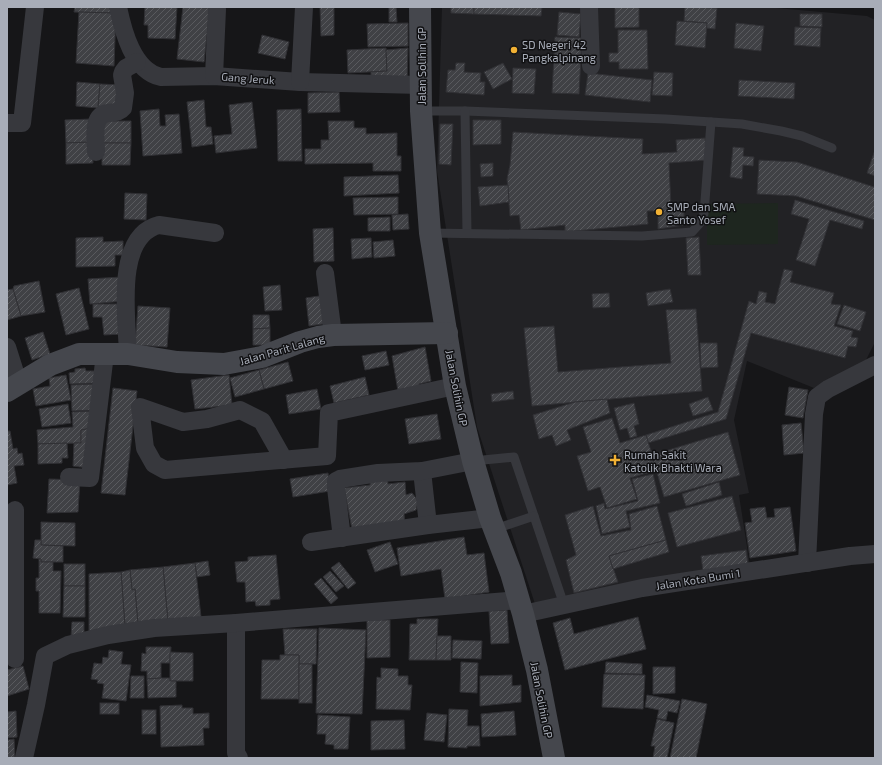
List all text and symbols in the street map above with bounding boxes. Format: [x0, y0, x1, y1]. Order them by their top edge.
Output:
street label: Jalan Solihin GP [415, 27, 428, 105]
place label: SD Negeri 42 Pangkalpinang [522, 38, 596, 64]
marker: SD Negeri 42 Pangkalpinang [509, 45, 519, 55]
street label: Gang Jeruk [221, 70, 276, 86]
place label: SMP dan SMA Santo Yosef [667, 200, 736, 226]
marker: SMP dan SMA Santo Yosef [654, 207, 664, 217]
street label: Jalan Parit Lalang [238, 331, 326, 367]
street label: Jalan Solihin GP [443, 349, 471, 427]
place label: Rumah Sakit Katolik Bhakti Wara [624, 448, 722, 474]
marker: Rumah Sakit Katolik Bhakti Wara [609, 454, 621, 466]
street label: Jalan Kota Bumi 1 [655, 566, 741, 592]
street label: Jalan Solihin GP [528, 661, 556, 739]

